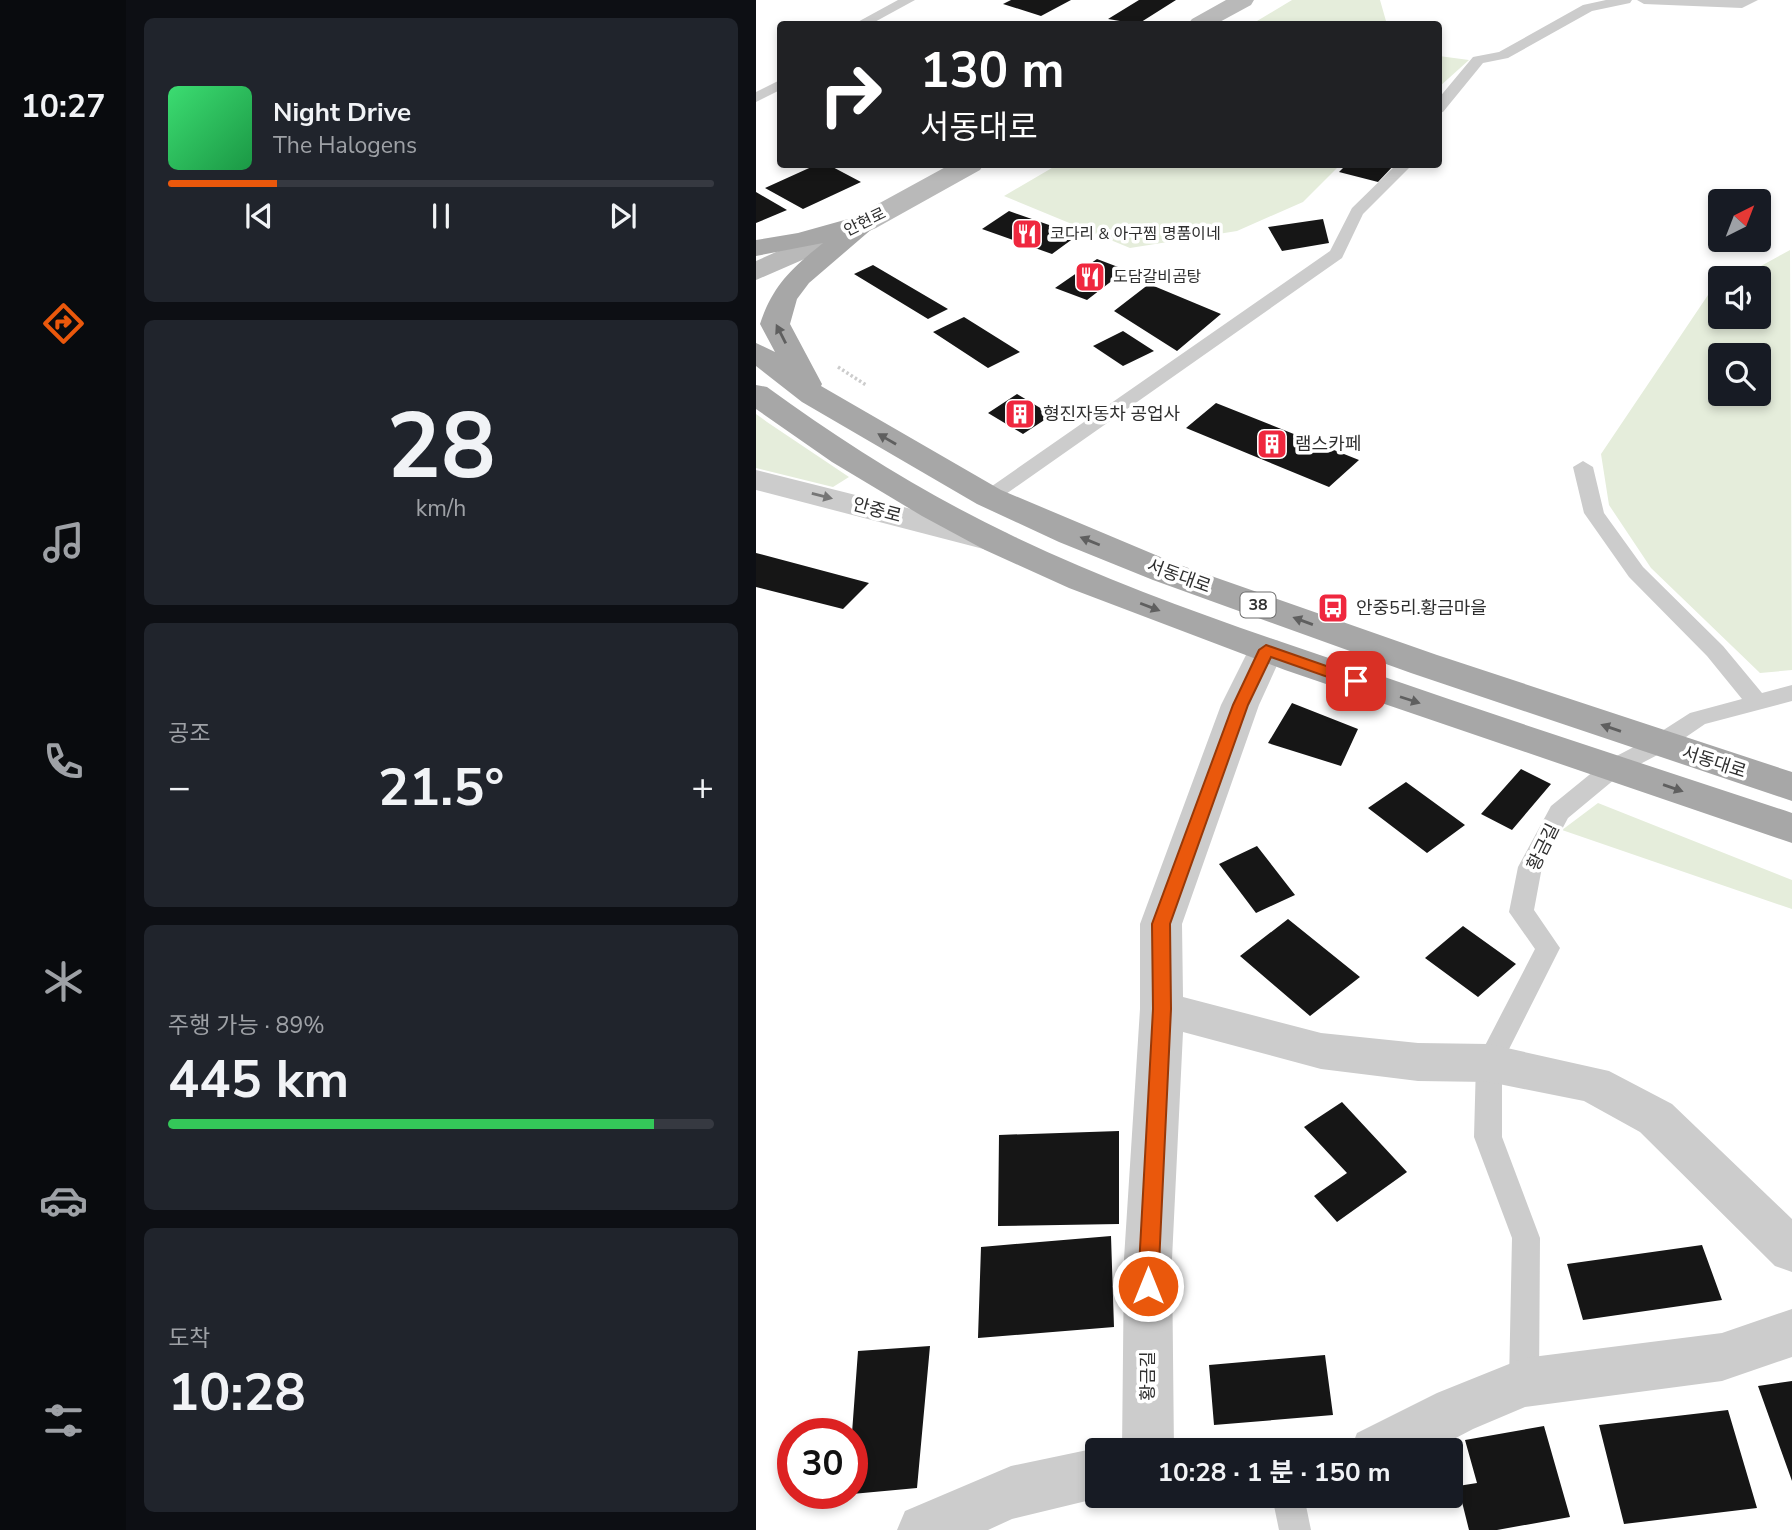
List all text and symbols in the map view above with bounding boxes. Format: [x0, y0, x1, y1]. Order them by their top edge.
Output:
text: 130 m [920, 37, 1064, 104]
icon: right [805, 49, 896, 140]
text: 10:27 [21, 85, 105, 128]
text: Night Drive [273, 95, 411, 130]
text: 서동대로 [920, 106, 1038, 149]
text: The Halogens [273, 130, 417, 161]
north arrow [1708, 189, 1771, 252]
map controls [1708, 189, 1771, 406]
icon: previous [240, 197, 278, 235]
icon: pause [422, 197, 460, 235]
icon: next [604, 197, 642, 235]
street label: 안현로 [840, 202, 890, 242]
restaurant icon: 코다리 & 아구찜 명품이네 [1010, 217, 1044, 251]
place label: 코다리 & 아구찜 명품이네 [1050, 223, 1221, 245]
restaurant icon: 도담갈비곰탕 [1073, 260, 1107, 294]
place label: 도담갈비곰탕 [1113, 266, 1202, 288]
button: sound [1708, 266, 1771, 329]
icon: directions [39, 299, 88, 348]
one-way arrow [775, 324, 787, 344]
button: search [1708, 343, 1771, 406]
text: 28 [386, 385, 496, 509]
building icon: 형진자동차 공업사 [1003, 397, 1037, 431]
place label: 형진자동차 공업사 [1043, 402, 1181, 426]
building icon: 램스카페 [1255, 427, 1289, 461]
place label: 램스카페 [1295, 432, 1361, 456]
one-way arrow [878, 433, 897, 445]
one-way arrow [811, 491, 833, 502]
street label: 안중로 [850, 492, 904, 528]
text: km/h [416, 493, 466, 524]
icon: music [39, 518, 88, 567]
one-way arrow [1079, 536, 1100, 547]
street label: 서동대로 [1144, 553, 1214, 599]
bus stop icon: 안중5리.황금마을 [1316, 591, 1350, 625]
road number: 38 [1240, 592, 1276, 618]
place label: 안중5리.황금마을 [1356, 596, 1487, 620]
one-way arrow [1140, 601, 1161, 612]
one-way arrow [1293, 615, 1314, 626]
pin [1326, 651, 1386, 711]
icon: arrive [1337, 662, 1375, 700]
one-way arrow [1400, 695, 1421, 706]
text: 공조 [168, 718, 210, 749]
one-way arrow [1600, 722, 1621, 733]
icon: phone [39, 737, 88, 786]
street label: 서동대로 [1679, 740, 1749, 784]
text: 21.5° [378, 752, 504, 823]
text: − [168, 762, 191, 813]
text: + [691, 762, 714, 813]
one-way arrow [1662, 783, 1683, 794]
street label: 황금길 [1521, 819, 1565, 875]
icon: climate [39, 957, 88, 1006]
text: 주행 가능 · 89% [168, 1010, 325, 1041]
text: 445 km [168, 1044, 349, 1115]
icon: car [39, 1176, 88, 1225]
position arrow [1111, 1249, 1185, 1323]
text: 도착 [168, 1323, 210, 1354]
street label: 황금길 [1136, 1351, 1160, 1401]
text: 10:28 [168, 1357, 306, 1428]
icon: filters [39, 1396, 88, 1445]
speed limit sign: 30 [777, 1418, 868, 1509]
text: 10:28 · 1 분 · 150 m [1158, 1455, 1391, 1490]

